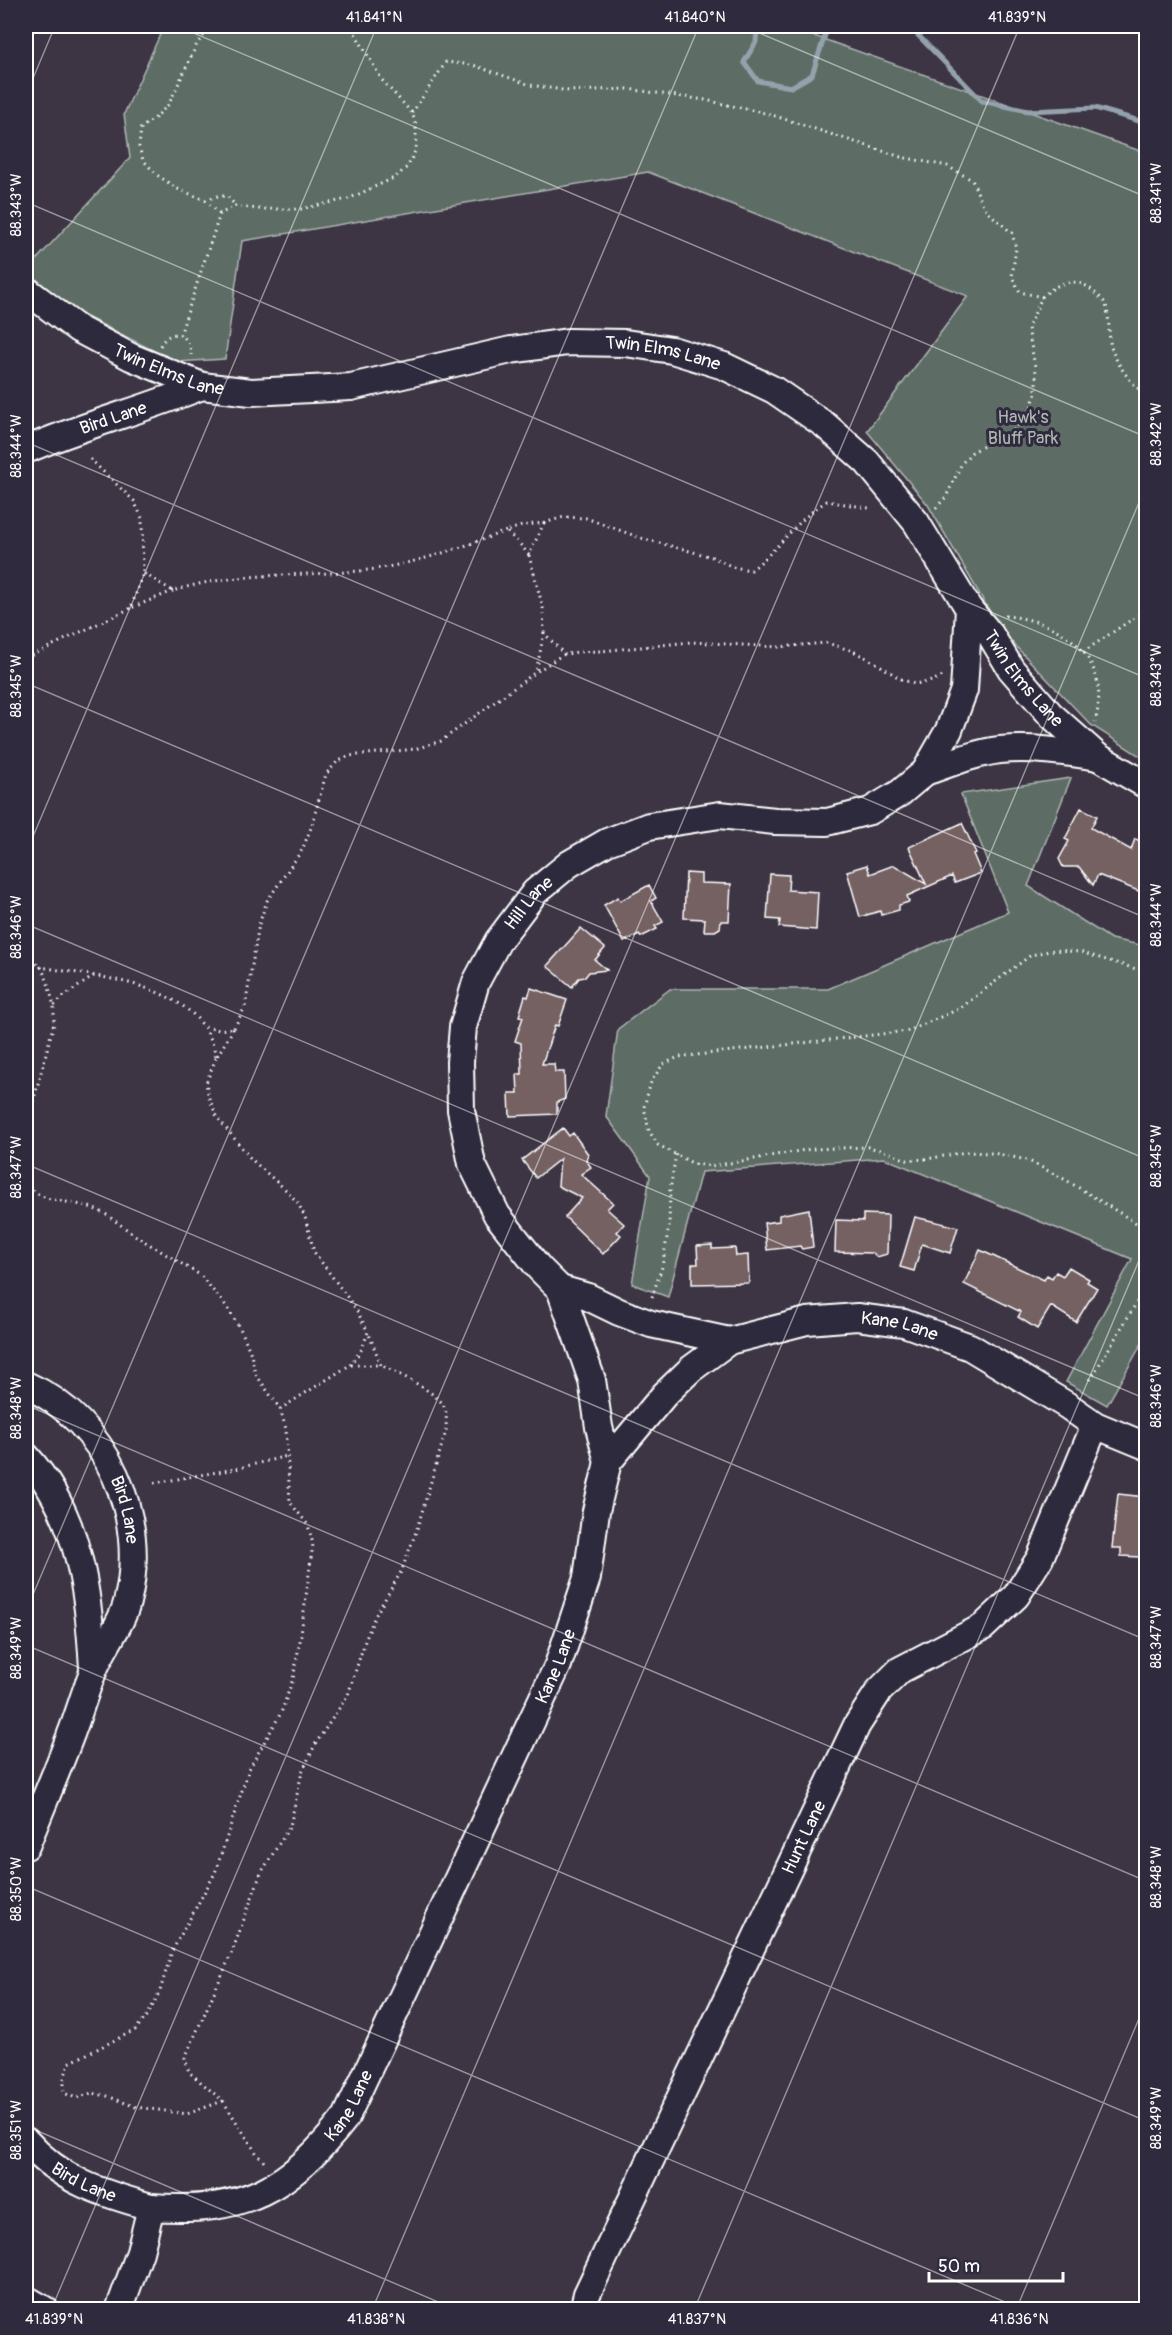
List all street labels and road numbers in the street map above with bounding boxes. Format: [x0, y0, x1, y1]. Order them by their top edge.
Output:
street label: Twin Elms Lane [605, 332, 723, 376]
street label: Twin Elms Lane [109, 339, 225, 401]
street label: Bird Lane [77, 396, 150, 440]
street label: Twin Elms Lane [978, 626, 1068, 732]
street label: Hill Lane [499, 871, 558, 935]
street label: Kane Lane [860, 1307, 941, 1346]
street label: Bird Lane [105, 1472, 143, 1545]
street label: Kane Lane [530, 1626, 581, 1708]
street label: Hunt Lane [777, 1797, 831, 1878]
street label: Kane Lane [320, 2066, 378, 2147]
street label: Bird Lane [47, 2157, 119, 2208]

